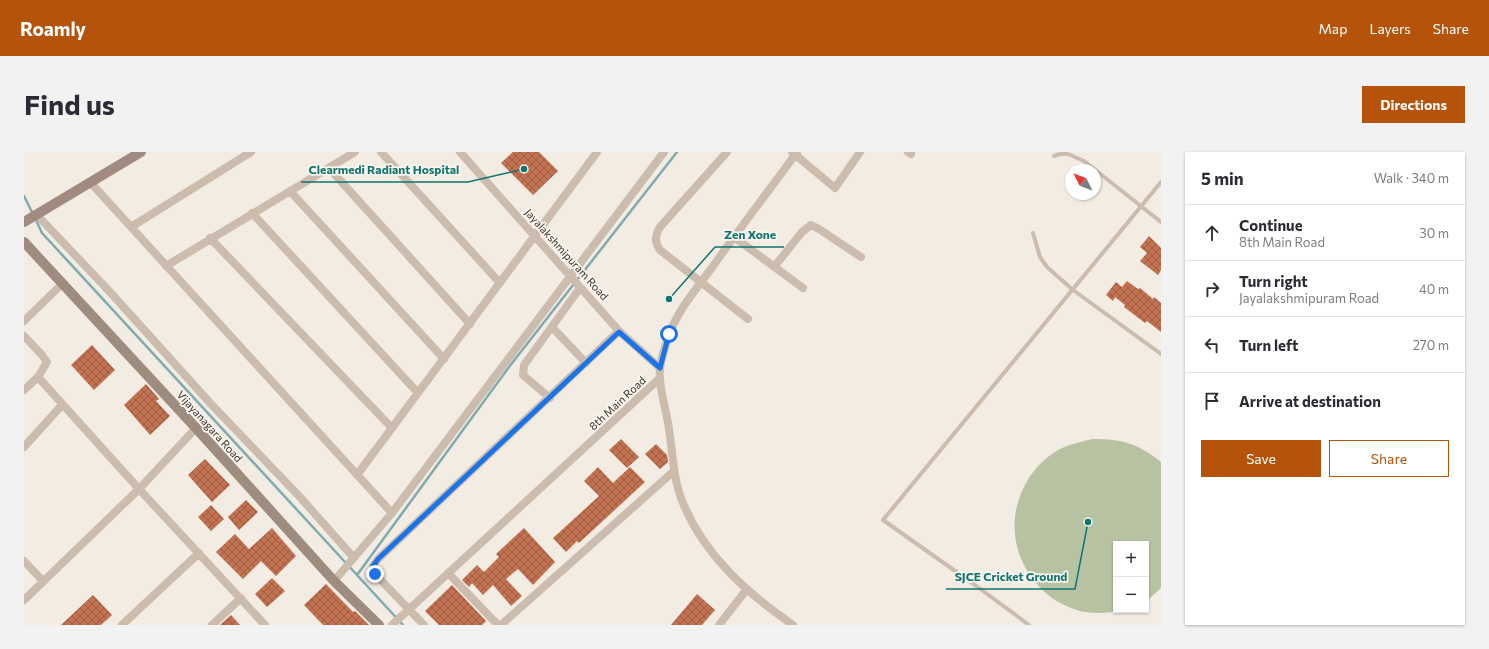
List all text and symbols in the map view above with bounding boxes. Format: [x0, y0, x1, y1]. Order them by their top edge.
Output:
text: Roamly [20, 17, 86, 40]
text: Map [1319, 20, 1347, 37]
text: Layers [1369, 20, 1411, 37]
text: Share [1433, 20, 1469, 37]
button: Directions [1362, 86, 1465, 123]
text: Find us [24, 87, 115, 121]
callout: Clearmedi Radiant Hospital [301, 158, 468, 182]
text: Clearmedi Radiant Hospital [309, 162, 459, 176]
north arrow [1065, 164, 1101, 200]
text: 5 min [1201, 168, 1244, 189]
text: Walk · 340 m [1374, 170, 1449, 186]
street label: Jayalakshmipuram Road [522, 206, 611, 303]
text: Continue [1239, 216, 1303, 234]
icon: ahead [1201, 222, 1223, 244]
callout: Zen Xone [715, 223, 784, 247]
text: 30 m [1419, 225, 1449, 241]
text: Zen Xone [724, 227, 776, 241]
text: 8th Main Road [1239, 234, 1325, 250]
text: Turn right [1239, 272, 1308, 290]
icon: right [1201, 278, 1223, 300]
text: 40 m [1419, 281, 1449, 297]
text: Jayalakshmipuram Road [1239, 290, 1379, 306]
route start [660, 325, 678, 343]
icon: left [1201, 334, 1223, 356]
text: Turn left [1239, 336, 1298, 354]
text: 270 m [1413, 337, 1449, 353]
street label: 8th Main Road [586, 373, 648, 433]
street label: Vijayanagara Road [174, 388, 246, 464]
icon: arrive [1201, 390, 1223, 412]
text: Arrive at destination [1239, 392, 1381, 410]
button: Save [1201, 440, 1321, 477]
button: Share [1329, 440, 1449, 477]
map controls [1113, 541, 1149, 613]
button: + [1113, 541, 1149, 577]
route end [366, 565, 384, 583]
callout: SJCE Cricket Ground [946, 565, 1075, 589]
text: SJCE Cricket Ground [955, 569, 1067, 584]
button: − [1113, 577, 1149, 613]

